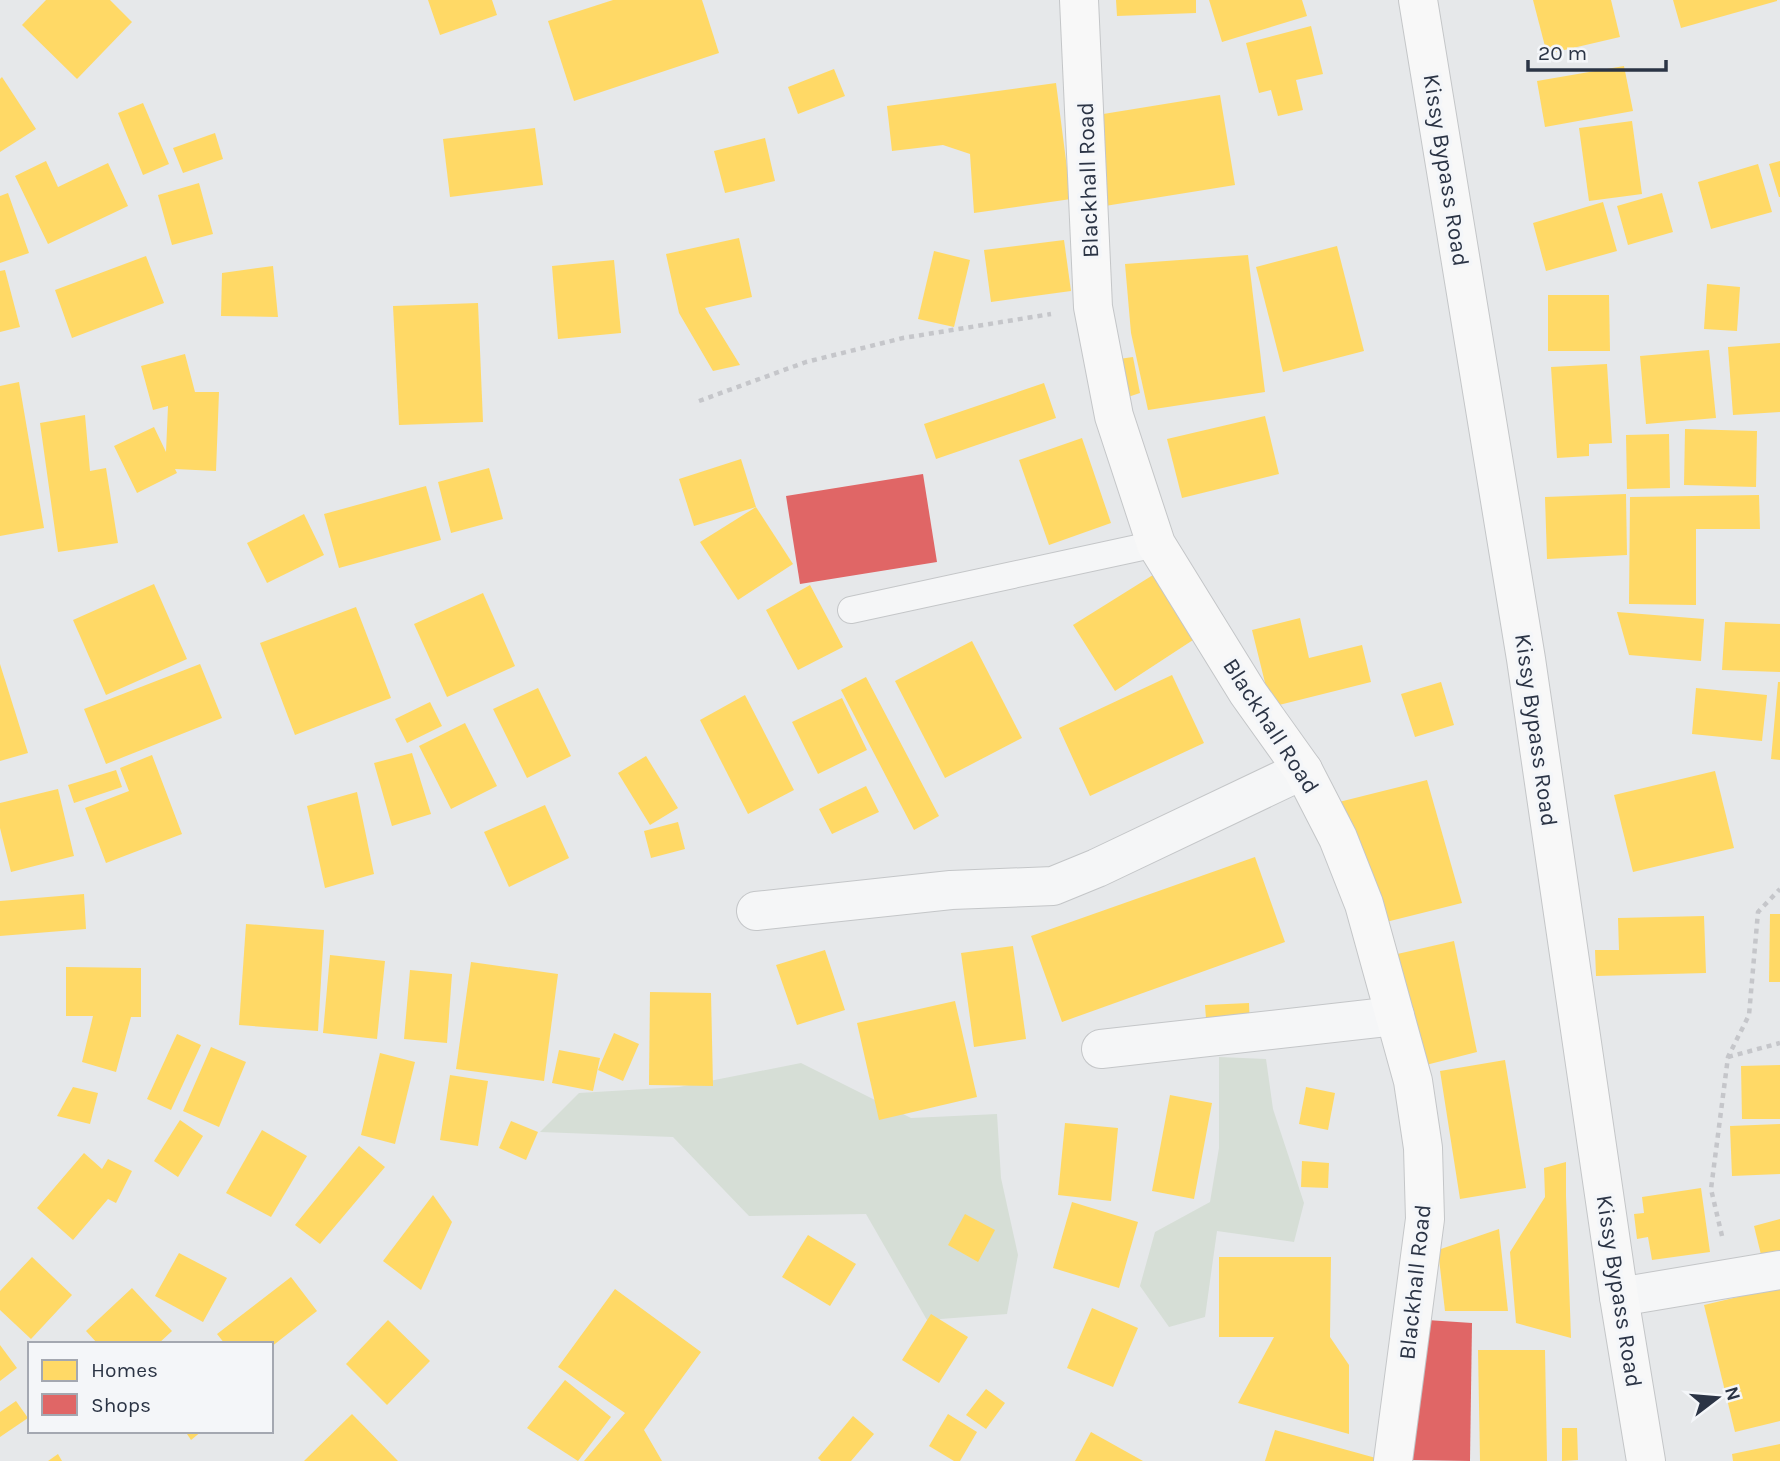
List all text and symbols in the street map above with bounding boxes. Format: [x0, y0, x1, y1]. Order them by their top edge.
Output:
scale bar [1528, 28, 1666, 72]
text: 20 m [1538, 41, 1587, 65]
street label: Kissy Bypass Road [1417, 72, 1475, 268]
street label: Blackhall Road [1072, 102, 1104, 258]
street label: Kissy Bypass Road [1509, 632, 1563, 828]
street label: Blackhall Road [1217, 653, 1325, 799]
street label: Kissy Bypass Road [1590, 1193, 1648, 1389]
street label: Blackhall Road [1393, 1203, 1437, 1361]
legend [28, 1342, 273, 1433]
text: Homes [91, 1358, 158, 1382]
north arrow [1682, 1363, 1752, 1433]
text: N [1720, 1384, 1745, 1403]
text: Shops [91, 1393, 151, 1417]

